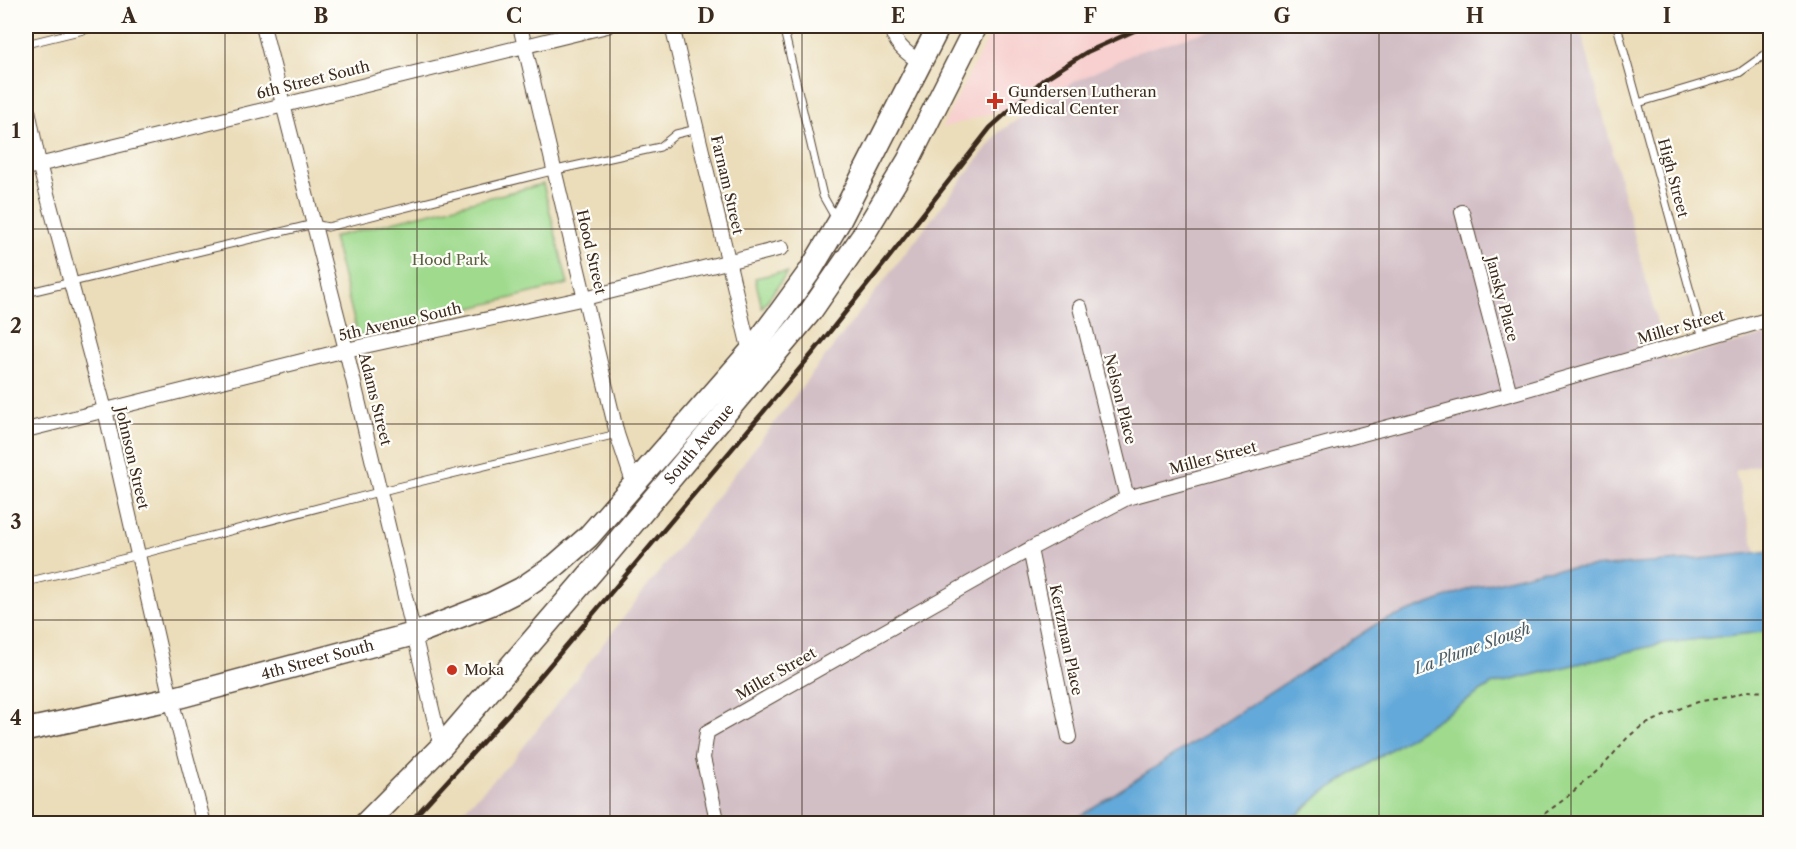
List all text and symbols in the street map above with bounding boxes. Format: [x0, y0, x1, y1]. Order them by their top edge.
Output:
text: A [120, 4, 137, 28]
text: B [314, 4, 329, 28]
text: C [506, 4, 522, 28]
text: D [697, 4, 715, 28]
text: E [891, 4, 905, 28]
text: F [1083, 4, 1097, 28]
text: G [1274, 4, 1291, 28]
text: H [1466, 4, 1484, 28]
text: I [1663, 4, 1671, 28]
street label: 6th Street South [254, 56, 372, 103]
place label: Gundersen Lutheran Medical Center [1008, 82, 1157, 118]
marker: Gundersen Lutheran Medical Center [986, 92, 1004, 110]
text: 1 [12, 119, 21, 143]
street label: Farnam Street [707, 133, 748, 237]
street label: High Street [1654, 136, 1693, 220]
street label: Hood Street [572, 208, 611, 297]
park label: Hood Park [412, 250, 490, 269]
street label: Jansky Place [1481, 252, 1523, 344]
street label: 5th Avenue South [337, 298, 464, 345]
street label: Miller Street [1635, 305, 1727, 348]
text: 2 [10, 314, 22, 338]
street label: Adams Street [355, 350, 396, 448]
street label: Nelson Place [1100, 352, 1141, 446]
street label: South Avenue [660, 400, 738, 488]
street label: Johnson Street [111, 403, 154, 512]
street label: Miller Street [1167, 437, 1259, 478]
text: 3 [10, 510, 22, 534]
street label: Kertzman Place [1045, 583, 1088, 697]
water label: La Plume Slough [1409, 618, 1533, 679]
street label: 4th Street South [259, 635, 377, 683]
street label: Miller Street [732, 643, 820, 704]
place label: Moka [464, 660, 504, 679]
marker: Moka [445, 663, 459, 677]
text: 4 [10, 706, 22, 730]

